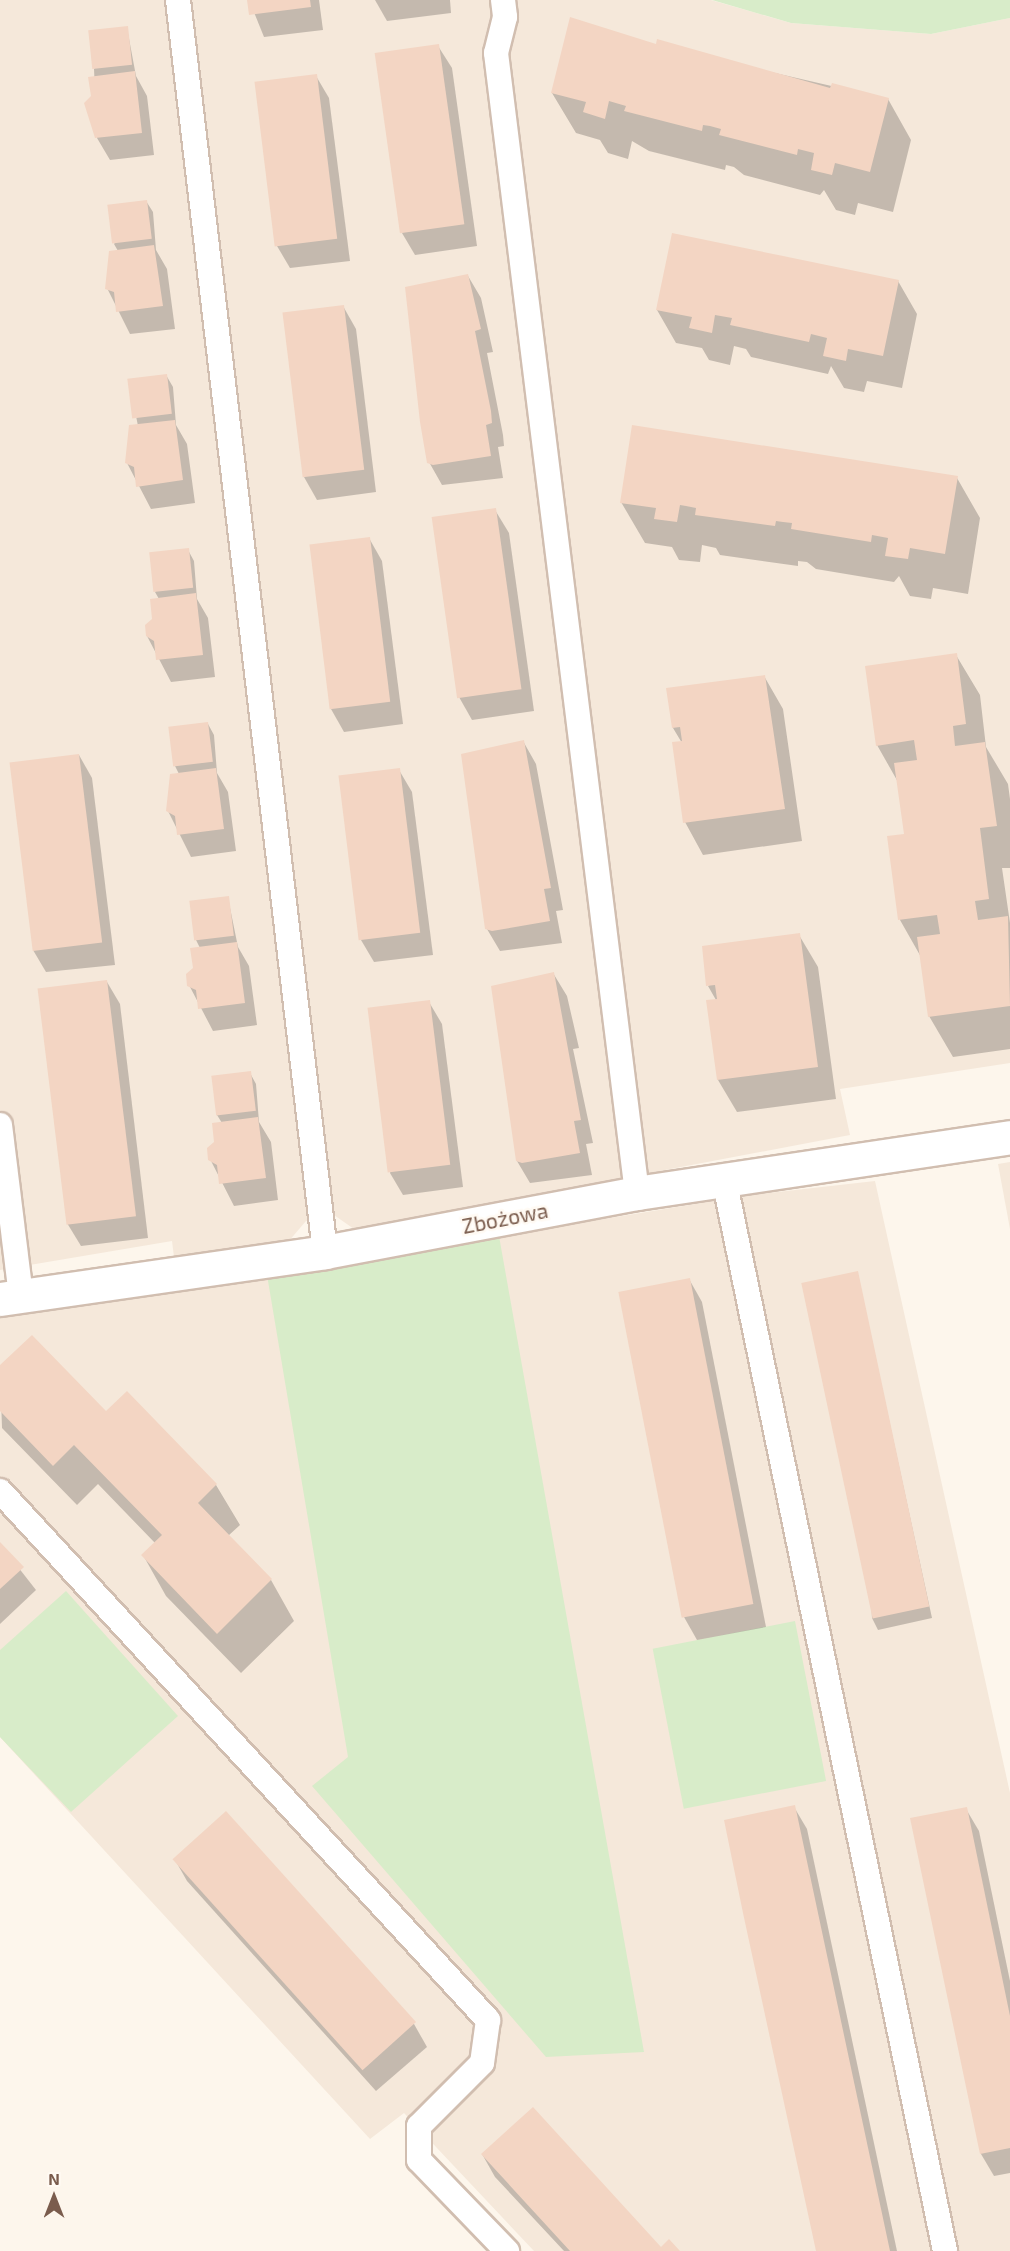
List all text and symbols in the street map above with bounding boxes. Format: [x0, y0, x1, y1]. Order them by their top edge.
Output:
street label: Zbożowa [460, 1197, 550, 1239]
north arrow [24, 2167, 84, 2227]
text: N [48, 2169, 60, 2188]

